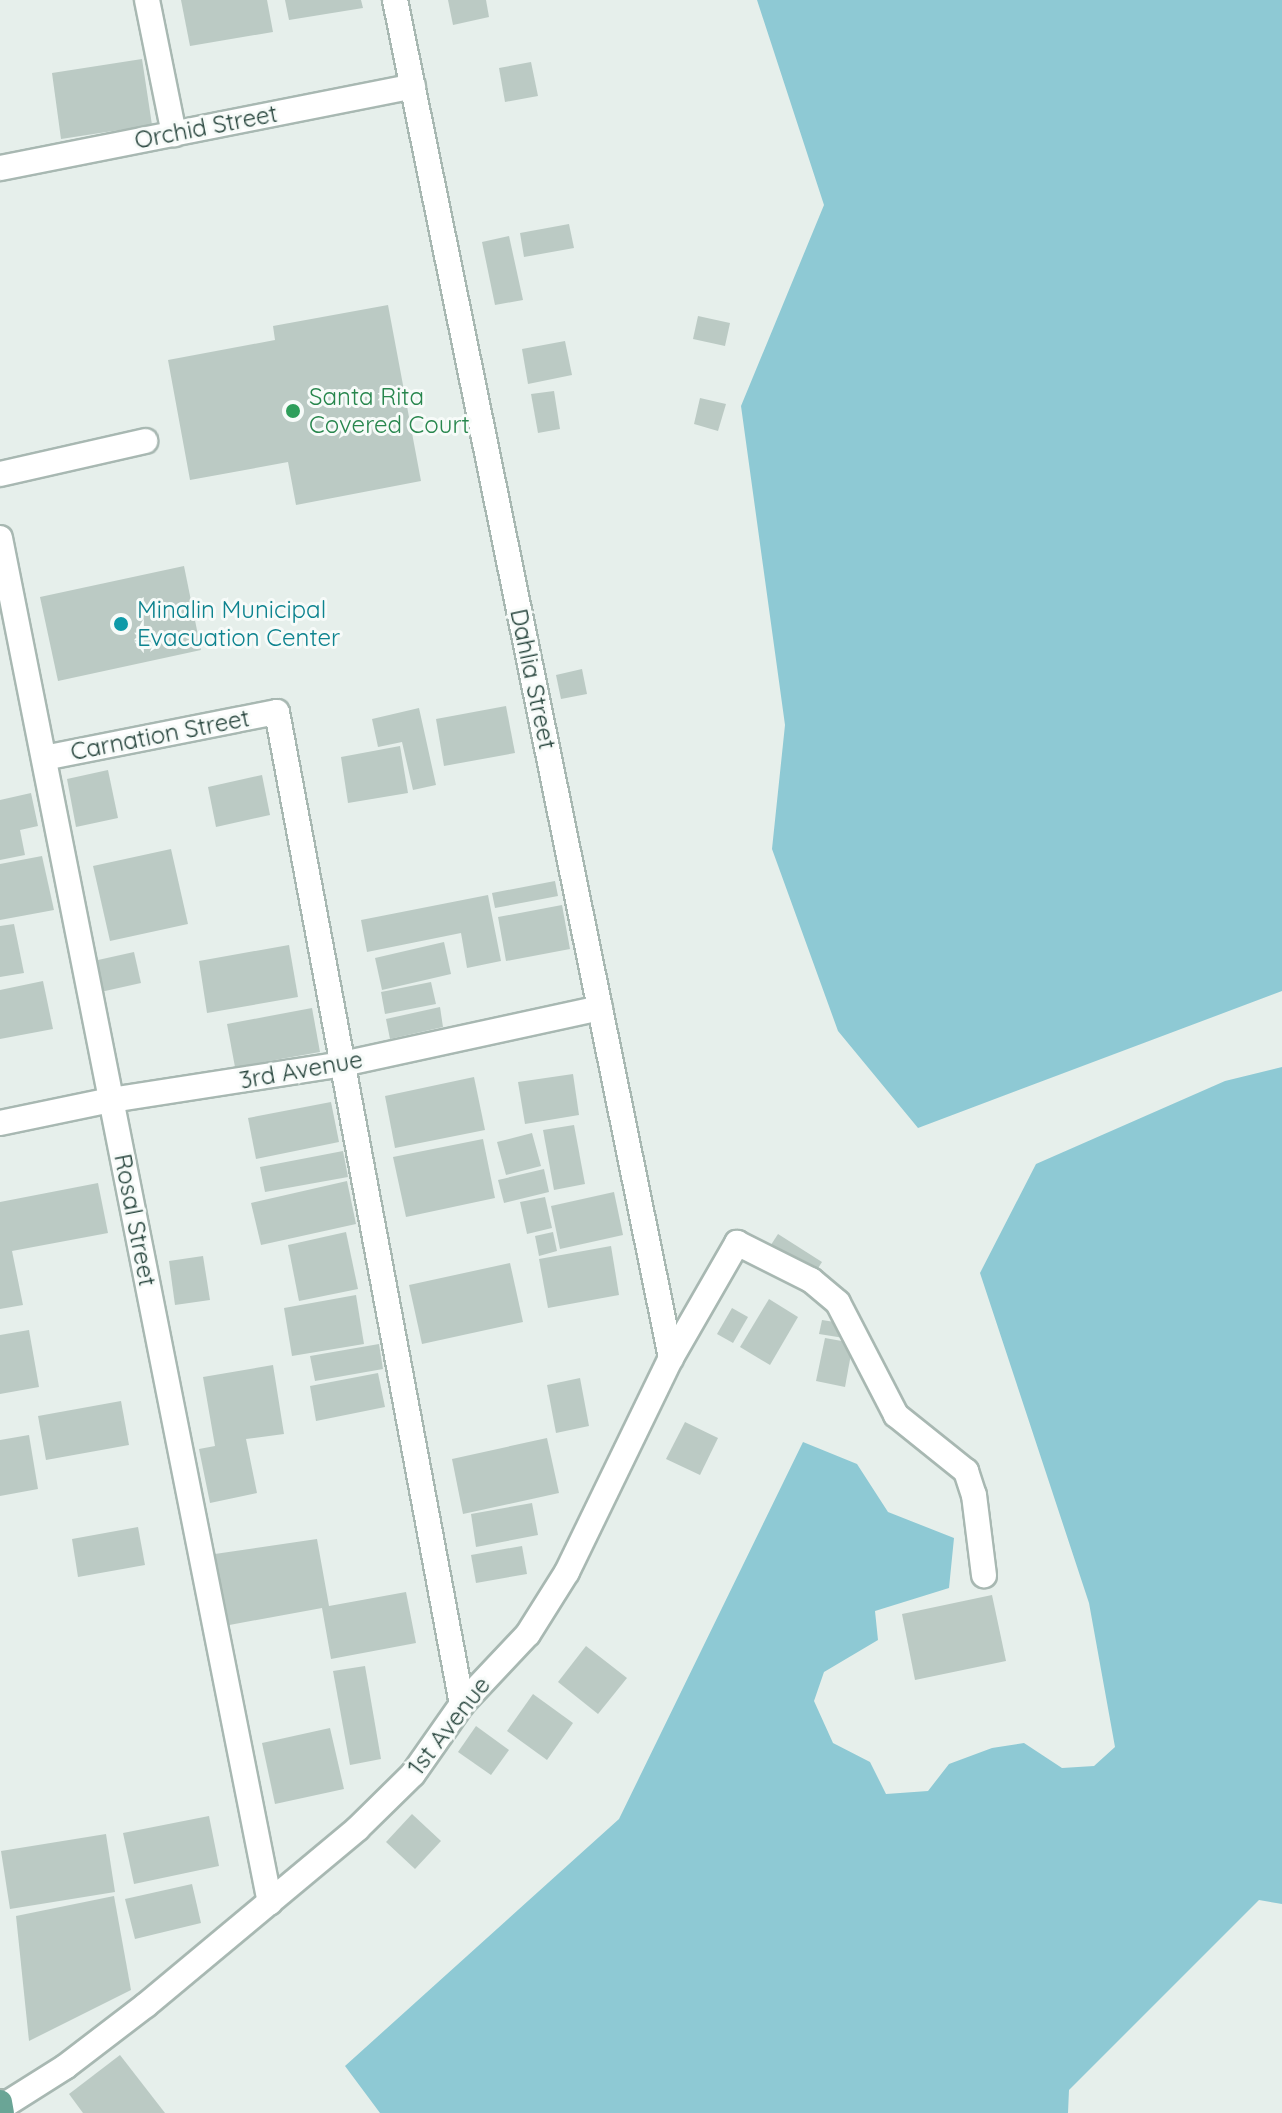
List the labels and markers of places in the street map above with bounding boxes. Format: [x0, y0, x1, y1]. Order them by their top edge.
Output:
place label: Santa Rita Covered Court [309, 383, 470, 439]
marker: Santa Rita Covered Court [284, 402, 302, 420]
place label: Minalin Municipal Evacuation Center [137, 596, 340, 652]
marker: Minalin Municipal Evacuation Center [112, 615, 130, 633]

